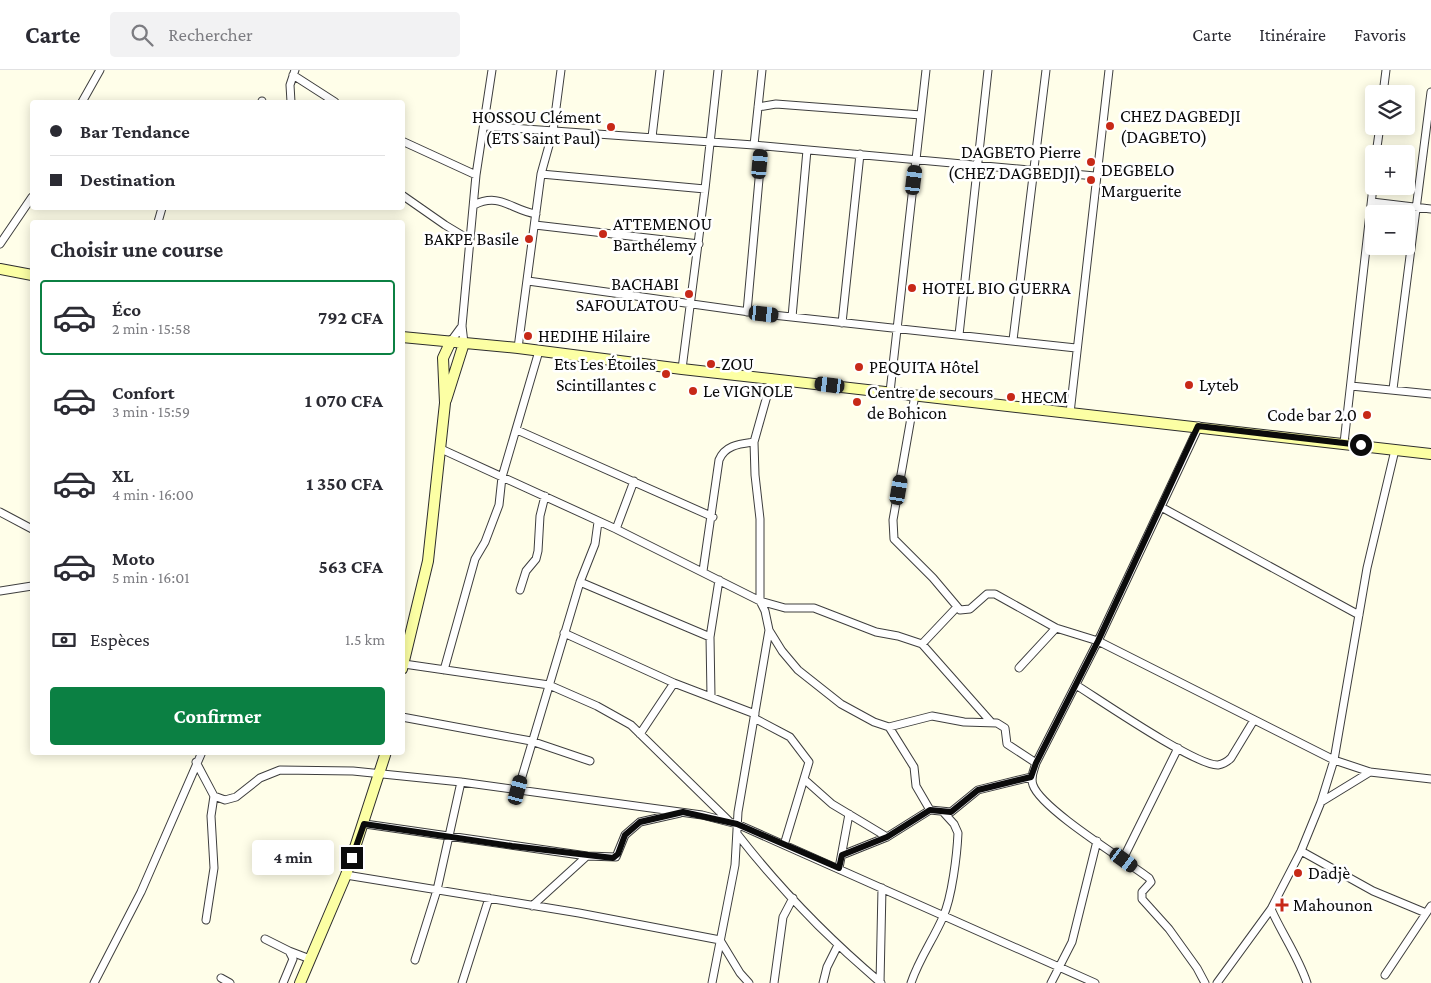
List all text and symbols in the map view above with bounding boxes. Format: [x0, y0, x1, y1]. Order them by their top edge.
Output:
search box [110, 12, 460, 57]
text: Carte [25, 21, 80, 48]
icon: search [128, 21, 156, 49]
text: Rechercher [168, 24, 253, 45]
text: Carte [1192, 25, 1231, 45]
text: Itinéraire [1259, 25, 1326, 45]
text: Favoris [1354, 25, 1406, 45]
map controls [1365, 85, 1415, 255]
button: layers [1365, 85, 1415, 135]
place label: CHEZ DAGBEDJI (DAGBETO) [1120, 106, 1241, 148]
place label: HOSSOU Clément (ETS Saint Paul) [472, 107, 602, 149]
marker: CHEZ DAGBEDJI (DAGBETO) [1104, 120, 1116, 132]
text: Bar Tendance [80, 121, 190, 142]
marker: HOSSOU Clément (ETS Saint Paul) [605, 121, 617, 133]
place label: DAGBETO Pierre (CHEZ DAGBEDJI) [948, 142, 1081, 184]
button: + [1365, 145, 1415, 195]
car [751, 148, 768, 180]
marker: DAGBETO Pierre (CHEZ DAGBEDJI) [1085, 156, 1097, 168]
place label: DEGBELO Marguerite [1101, 160, 1181, 201]
car [904, 164, 923, 196]
text: Destination [80, 169, 175, 190]
marker: DEGBELO Marguerite [1085, 174, 1097, 186]
button: − [1365, 205, 1415, 255]
place label: ATTEMENOU Barthélemy [613, 214, 712, 255]
marker: ATTEMENOU Barthélemy [597, 228, 609, 240]
place label: BAKPE Basile [424, 229, 519, 249]
marker: BAKPE Basile [523, 233, 535, 245]
text: Choisir une course [50, 237, 223, 262]
place label: BACHABI SAFOULATOU [576, 274, 679, 315]
place label: HOTEL BIO GUERRA [922, 278, 1072, 298]
marker: HOTEL BIO GUERRA [906, 282, 918, 294]
marker: BACHABI SAFOULATOU [683, 288, 695, 300]
icon: car [52, 295, 97, 340]
text: Éco [112, 299, 141, 320]
car [748, 305, 779, 323]
text: 792 CFA [318, 307, 383, 328]
text: 2 min · 15:58 [112, 320, 191, 337]
place label: HEDIHE Hilaire [538, 326, 650, 346]
marker: HEDIHE Hilaire [522, 330, 534, 342]
place label: Ets Les Étoiles Scintillantes c [554, 354, 657, 395]
place label: ZOU [721, 354, 754, 374]
place label: PEQUITA Hôtel [869, 357, 979, 377]
marker: ZOU [705, 358, 717, 370]
marker: PEQUITA Hôtel [853, 361, 865, 373]
marker: Ets Les Étoiles Scintillantes c [660, 368, 672, 380]
place label: Lyteb [1199, 375, 1239, 395]
car [814, 376, 845, 394]
icon: car [52, 378, 97, 423]
marker: Lyteb [1183, 379, 1195, 391]
place label: Le VIGNOLE [703, 381, 793, 401]
text: Confort [112, 382, 175, 403]
place label: Centre de secours de Bohicon [867, 382, 993, 423]
marker: Le VIGNOLE [687, 385, 699, 397]
place label: HECM [1021, 387, 1068, 407]
text: 1 070 CFA [305, 390, 383, 411]
marker: HECM [1005, 391, 1017, 403]
marker: Centre de secours de Bohicon [851, 396, 863, 408]
text: 3 min · 15:59 [112, 403, 190, 420]
place label: Code bar 2.0 [1267, 405, 1357, 425]
marker: Code bar 2.0 [1361, 409, 1373, 421]
route start [1350, 434, 1372, 456]
icon: car [52, 461, 97, 506]
text: XL [112, 465, 134, 486]
text: 1 350 CFA [306, 473, 383, 494]
car [889, 474, 908, 506]
text: 4 min · 16:00 [112, 486, 194, 503]
icon: car [52, 544, 97, 589]
text: Moto [112, 548, 155, 569]
text: 563 CFA [318, 556, 383, 577]
text: 5 min · 16:01 [112, 569, 189, 586]
icon: cash [50, 626, 78, 654]
text: Espèces [90, 629, 150, 650]
text: 1.5 km [345, 631, 385, 648]
button: Confirmer [50, 687, 385, 745]
car [506, 774, 529, 806]
callout: 4 min [252, 840, 334, 876]
car [1107, 845, 1140, 875]
route end [341, 847, 363, 869]
text: 4 min [273, 849, 313, 866]
place label: Dadjè [1308, 863, 1350, 884]
marker: Dadjè [1292, 867, 1304, 879]
place label: Mahounon [1293, 895, 1373, 915]
marker: Mahounon [1275, 898, 1289, 912]

